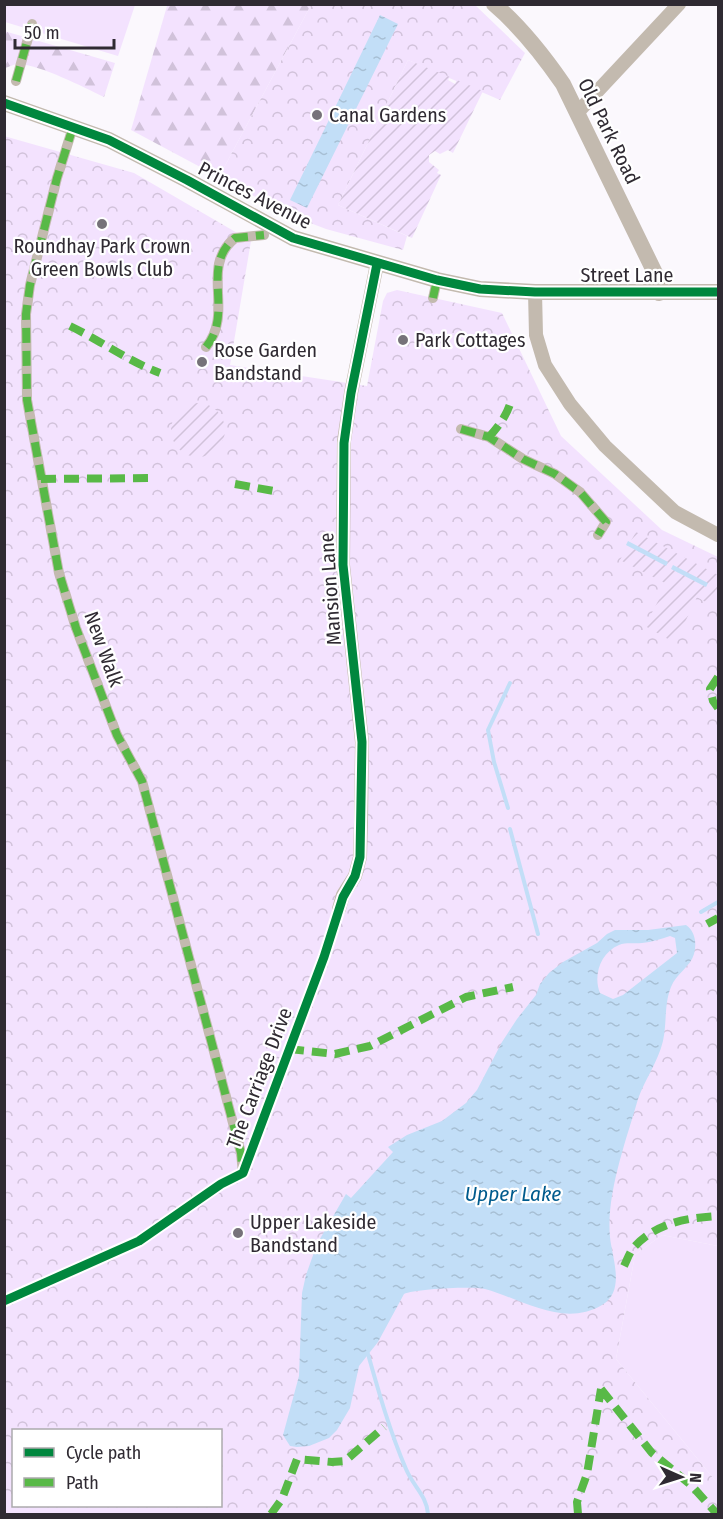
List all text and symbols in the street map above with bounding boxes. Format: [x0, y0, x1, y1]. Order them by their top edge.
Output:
scale bar [15, 12, 114, 50]
text: 50 m [24, 22, 60, 44]
street label: Old Park Road [573, 74, 645, 188]
place label: Canal Gardens [329, 103, 446, 127]
marker: Canal Gardens [310, 108, 324, 122]
street label: Princes Avenue [194, 156, 316, 234]
marker: Roundhay Park Crown Green Bowls Club [95, 217, 109, 231]
place label: Roundhay Park Crown Green Bowls Club [13, 234, 191, 281]
street label: Street Lane [581, 263, 673, 287]
place label: Park Cottages [415, 328, 526, 352]
marker: Park Cottages [396, 333, 410, 347]
place label: Rose Garden Bandstand [214, 338, 317, 385]
marker: Rose Garden Bandstand [195, 355, 209, 369]
street label: Mansion Lane [314, 532, 346, 646]
street label: New Walk [79, 608, 129, 691]
street label: The Carriage Drive [221, 1004, 297, 1152]
water label: Upper Lake [465, 1181, 561, 1207]
place label: Upper Lakeside Bandstand [250, 1210, 376, 1257]
marker: Upper Lakeside Bandstand [231, 1226, 245, 1240]
legend [12, 1429, 222, 1507]
text: Cycle path [66, 1442, 141, 1464]
north arrow [651, 1447, 711, 1507]
text: Path [66, 1472, 99, 1494]
text: N [686, 1472, 705, 1483]

